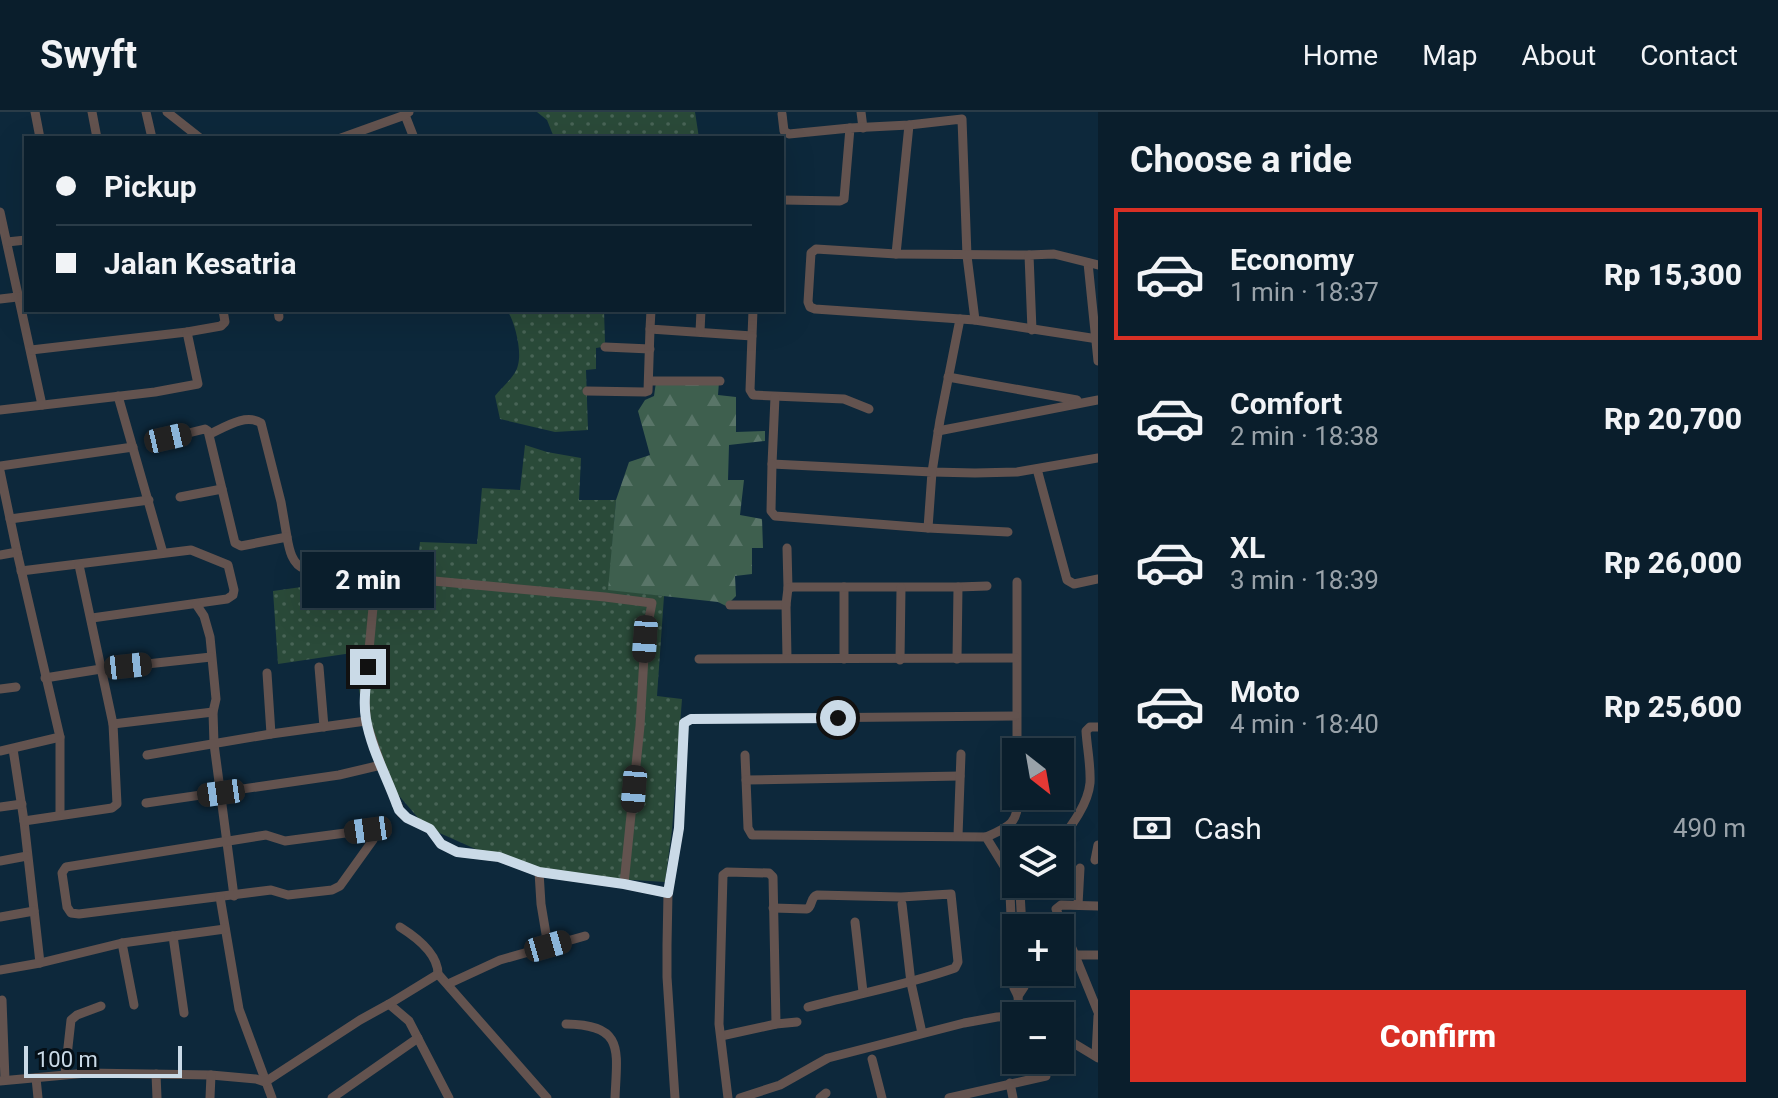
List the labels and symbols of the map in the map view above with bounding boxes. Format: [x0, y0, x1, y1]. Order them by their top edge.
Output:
car [142, 421, 194, 455]
callout: 2 min [302, 551, 434, 607]
car [631, 614, 659, 664]
route end [350, 649, 386, 685]
car [103, 652, 153, 680]
route start [820, 700, 856, 736]
north arrow [1002, 738, 1074, 810]
car [620, 764, 648, 814]
car [196, 778, 246, 808]
car [343, 815, 393, 845]
car [522, 928, 574, 964]
scale bar [24, 1042, 182, 1078]

